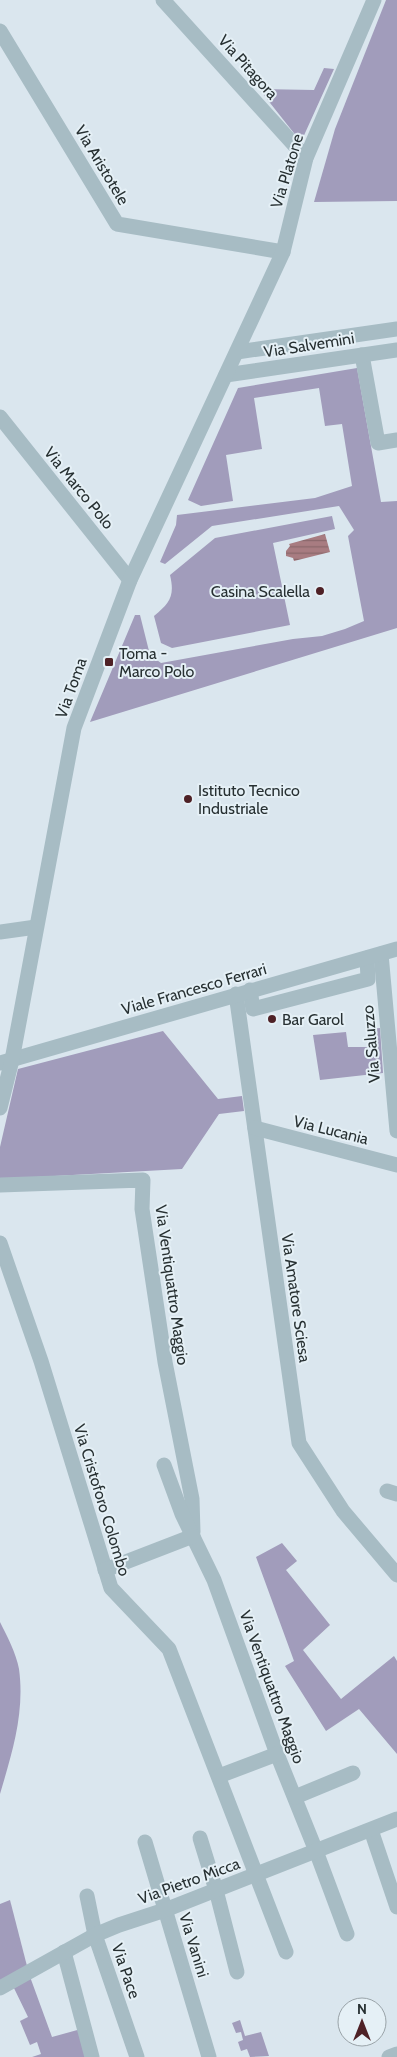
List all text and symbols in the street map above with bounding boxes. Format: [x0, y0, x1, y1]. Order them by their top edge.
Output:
street label: Via Pitagora [214, 31, 282, 103]
street label: Via Aristotele [71, 122, 133, 208]
street label: Via Platone [267, 132, 307, 210]
street label: Via Salvemini [262, 328, 356, 362]
street label: Via Marco Polo [40, 443, 118, 533]
place label: Casina Scalella [211, 582, 310, 601]
marker: Casina Scalella [314, 585, 326, 597]
place label: Toma - Marco Polo [119, 644, 194, 681]
street label: Via Toma [51, 655, 91, 721]
marker: Toma - Marco Polo [103, 656, 115, 668]
place label: Istituto Tecnico Industriale [198, 781, 300, 818]
marker: Istituto Tecnico Industriale [182, 793, 194, 805]
street label: Viale Francesco Ferrari [119, 959, 269, 1019]
street label: Via Saluzzo [358, 1004, 384, 1084]
place label: Bar Garol [282, 1010, 344, 1029]
marker: Bar Garol [266, 1013, 278, 1025]
street label: Via Lucania [292, 1112, 371, 1149]
street label: Via Ventiquattro Maggio [151, 1204, 193, 1367]
street label: Via Amatore Sciesa [278, 1232, 314, 1364]
street label: Via Cristoforo Colombo [70, 1422, 134, 1578]
street label: Via Ventiquattro Maggio [235, 1608, 309, 1766]
street label: Via Pietro Micca [136, 1854, 243, 1908]
street label: Via Vanini [175, 1910, 213, 1980]
street label: Via Pace [108, 1941, 144, 2001]
north arrow [337, 1997, 387, 2047]
text: N [357, 2000, 367, 2018]

